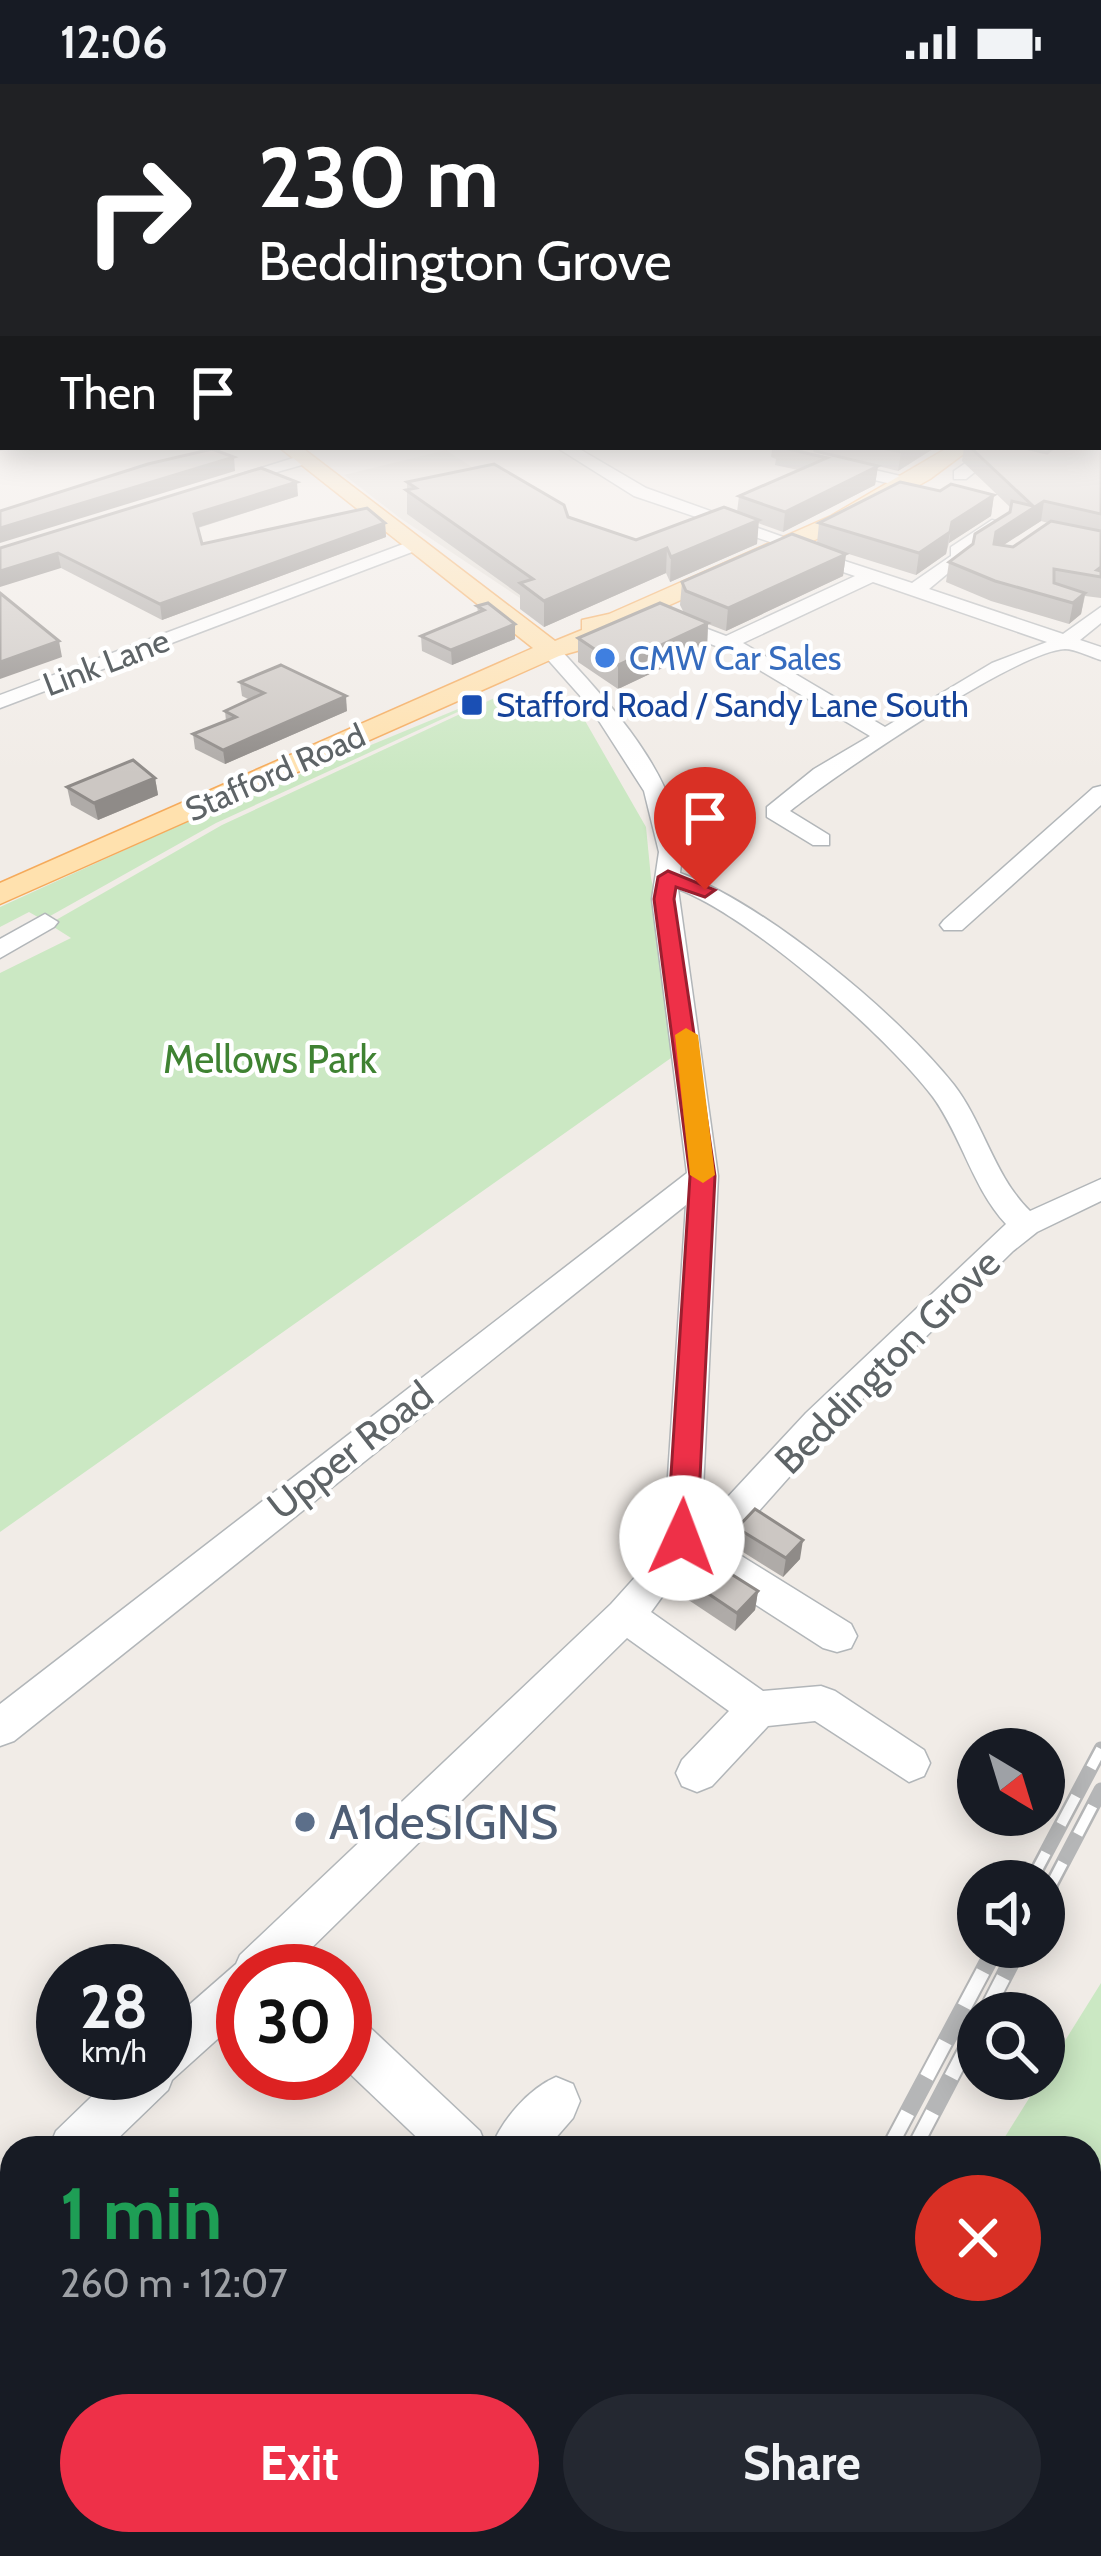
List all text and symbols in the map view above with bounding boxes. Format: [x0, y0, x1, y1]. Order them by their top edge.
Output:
text: 12:06 [60, 15, 167, 69]
text: 230 m [258, 126, 499, 228]
icon: right [60, 132, 216, 288]
text: Beddington Grove [258, 228, 672, 294]
icon: arrive [180, 360, 246, 426]
text: Then [60, 366, 156, 420]
street label: Link Lane [37, 620, 175, 704]
place label: CMW Car Sales [629, 638, 842, 678]
marker: CMW Car Sales [592, 645, 618, 671]
place label: Stafford Road / Sandy Lane South [496, 685, 969, 725]
marker: Stafford Road / Sandy Lane South [459, 692, 485, 718]
street label: Stafford Road [179, 715, 371, 829]
pin [654, 767, 756, 890]
icon: arrive [672, 785, 738, 851]
park label: Mellows Park [163, 1035, 378, 1083]
street label: Beddington Grove [764, 1238, 1010, 1484]
street label: Upper Road [258, 1371, 442, 1529]
position arrow [619, 1475, 745, 1601]
north arrow [957, 1728, 1065, 1836]
map controls [957, 1728, 1065, 2100]
place label: A1deSIGNS [329, 1793, 558, 1851]
marker: A1deSIGNS [292, 1809, 318, 1835]
button: sound [957, 1860, 1065, 1968]
speed limit sign: 30 [216, 1944, 372, 2100]
text: 28 [80, 1970, 148, 2043]
button: search [957, 1992, 1065, 2100]
text: km/h [81, 2033, 147, 2070]
text: 1 min [60, 2170, 222, 2257]
button: close [915, 2175, 1041, 2301]
text: 260 m · 12:07 [60, 2259, 287, 2307]
button: Exit [60, 2394, 539, 2532]
button: Share [563, 2394, 1041, 2532]

